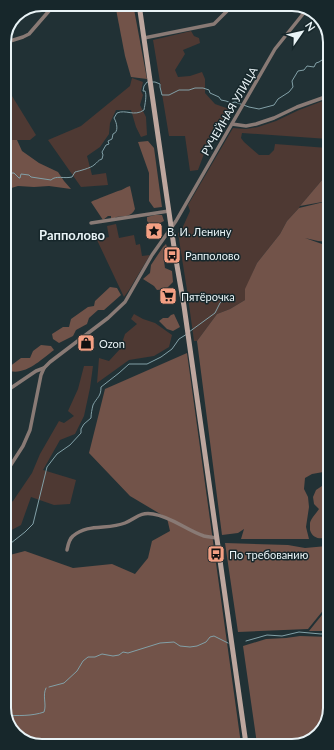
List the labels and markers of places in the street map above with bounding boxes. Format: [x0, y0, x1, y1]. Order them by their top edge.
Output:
place icon: В. И. Ленину [144, 221, 164, 241]
place label: В. И. Ленину [167, 225, 232, 238]
bus stop icon: Рапполово [162, 245, 182, 265]
place label: Рапполово [185, 249, 240, 262]
supermarket icon: Пятёрочка [158, 286, 178, 306]
place label: Пятёрочка [181, 290, 235, 303]
shop icon: Ozon [76, 333, 96, 353]
place label: Ozon [99, 337, 125, 350]
bus stop icon: По требованию [206, 544, 226, 564]
place label: По требованию [229, 548, 309, 561]

